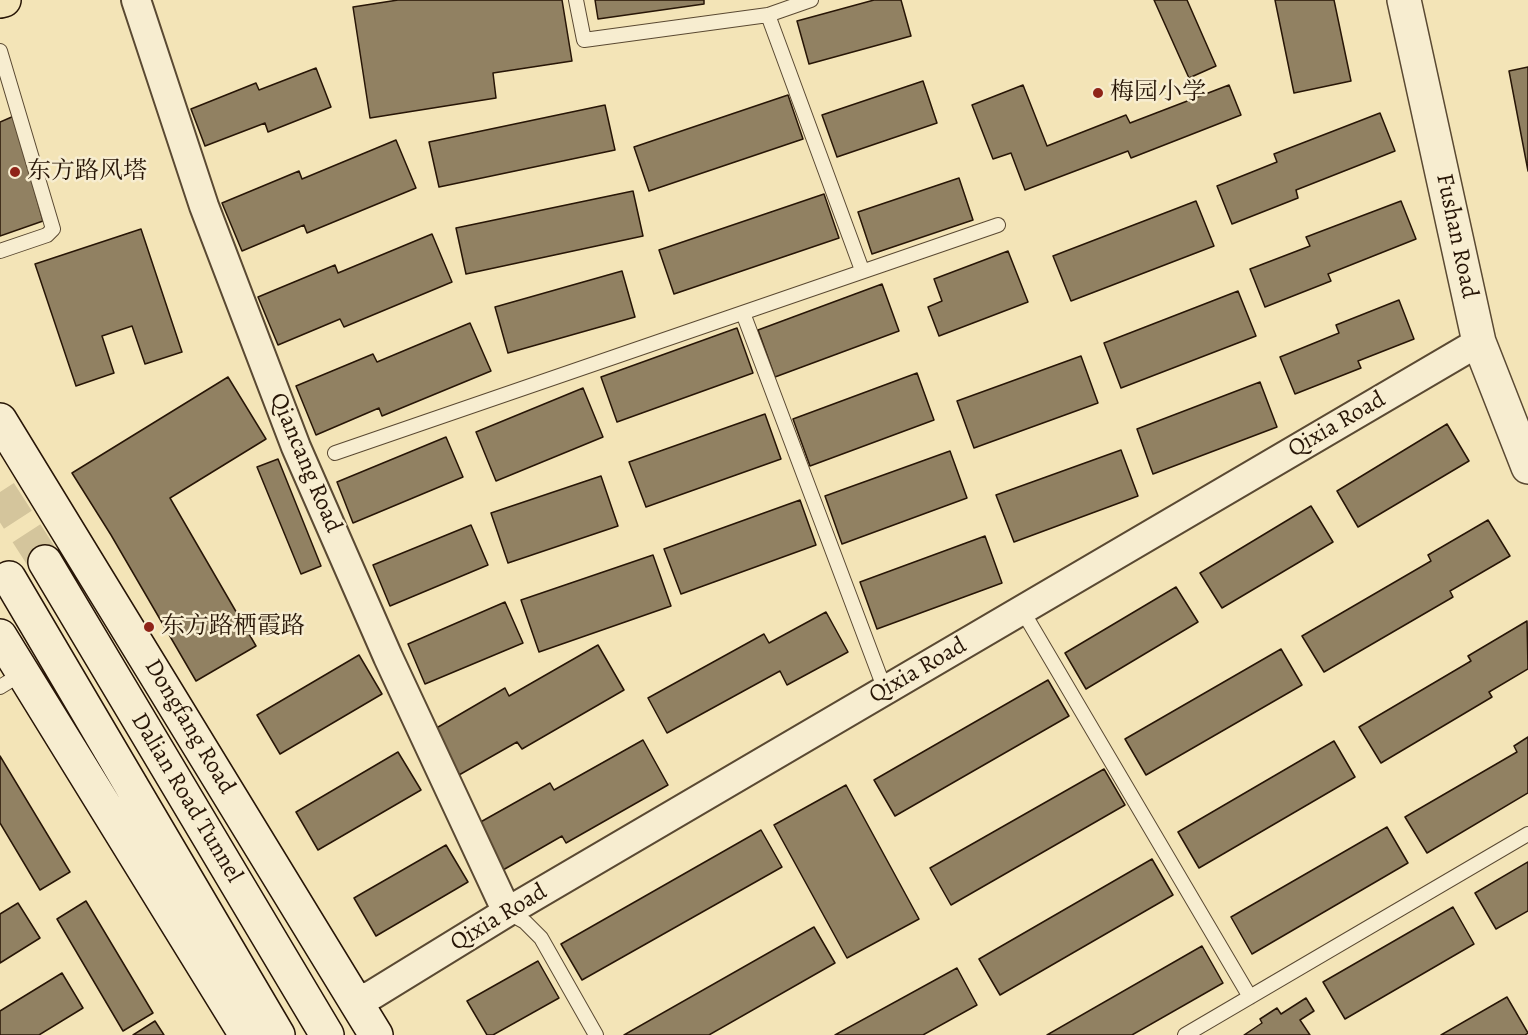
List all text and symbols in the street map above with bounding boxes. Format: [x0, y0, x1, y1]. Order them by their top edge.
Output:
place label: 梅园小学 [1110, 79, 1206, 107]
marker: 梅园小学 [1091, 86, 1105, 100]
place label: 东方路风塔 [27, 158, 147, 186]
marker: 东方路风塔 [8, 165, 22, 179]
street label: Fushan Road [1429, 171, 1483, 301]
street label: Qixia Road [1283, 386, 1391, 464]
street label: Qiancang Road [263, 389, 347, 537]
place label: 东方路栖霞路 [161, 613, 305, 641]
marker: 东方路栖霞路 [142, 620, 156, 634]
street label: Qixia Road [864, 632, 972, 710]
street label: Dongfang Road [137, 654, 241, 800]
street label: Dalian Road Tunnel [124, 708, 248, 888]
street label: Qixia Road [445, 878, 553, 958]

